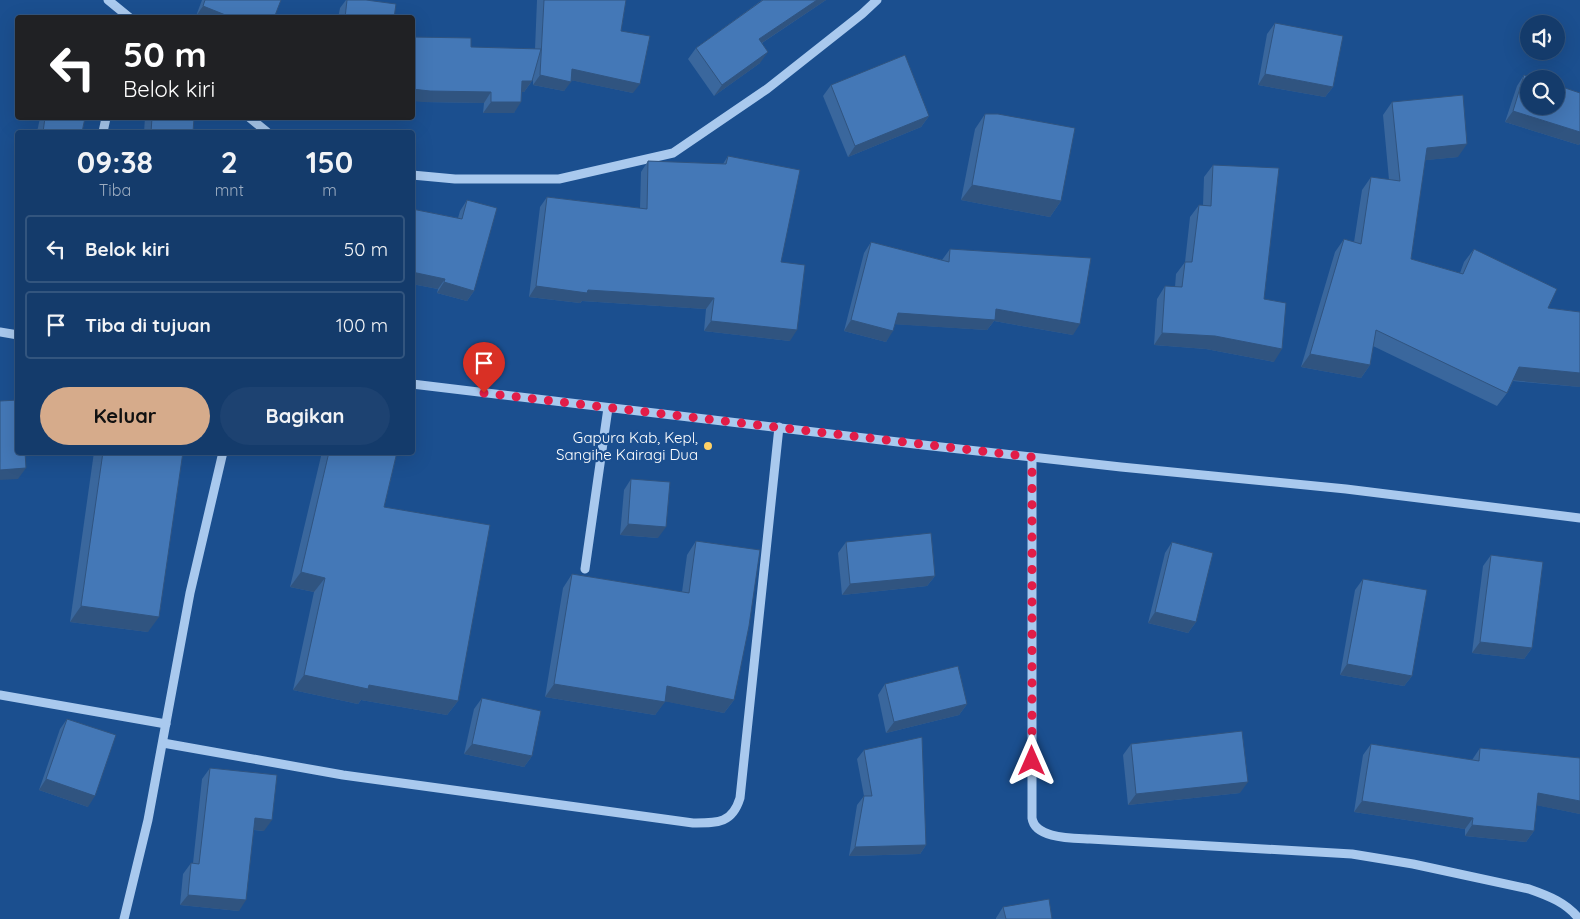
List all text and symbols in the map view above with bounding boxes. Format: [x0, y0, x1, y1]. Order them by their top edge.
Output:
map controls [1520, 15, 1565, 115]
button: sound [1520, 15, 1565, 60]
text: 50 m [123, 32, 207, 76]
icon: left [40, 35, 105, 100]
button: search [1520, 70, 1565, 115]
text: Belok kiri [123, 75, 215, 103]
text: 09:38 [77, 143, 153, 181]
text: 2 [221, 143, 238, 181]
text: 150 [306, 143, 353, 181]
text: Tiba [99, 180, 131, 200]
text: mnt [215, 180, 244, 200]
text: m [322, 180, 337, 200]
icon: left [42, 235, 70, 263]
text: Belok kiri [85, 237, 170, 261]
text: 50 m [344, 237, 388, 261]
icon: arrive [42, 311, 70, 339]
text: Tiba di tujuan [85, 313, 211, 337]
text: 100 m [336, 313, 388, 337]
pin [463, 342, 505, 393]
icon: arrive [470, 349, 498, 377]
button: Keluar [40, 387, 210, 445]
button: Bagikan [220, 387, 390, 445]
place label: Gapura Kab, Kepl, Sangihe Kairagi Dua [556, 428, 698, 464]
marker: Gapura Kab, Kepl, Sangihe Kairagi Dua [702, 440, 714, 452]
position arrow [1005, 734, 1057, 786]

